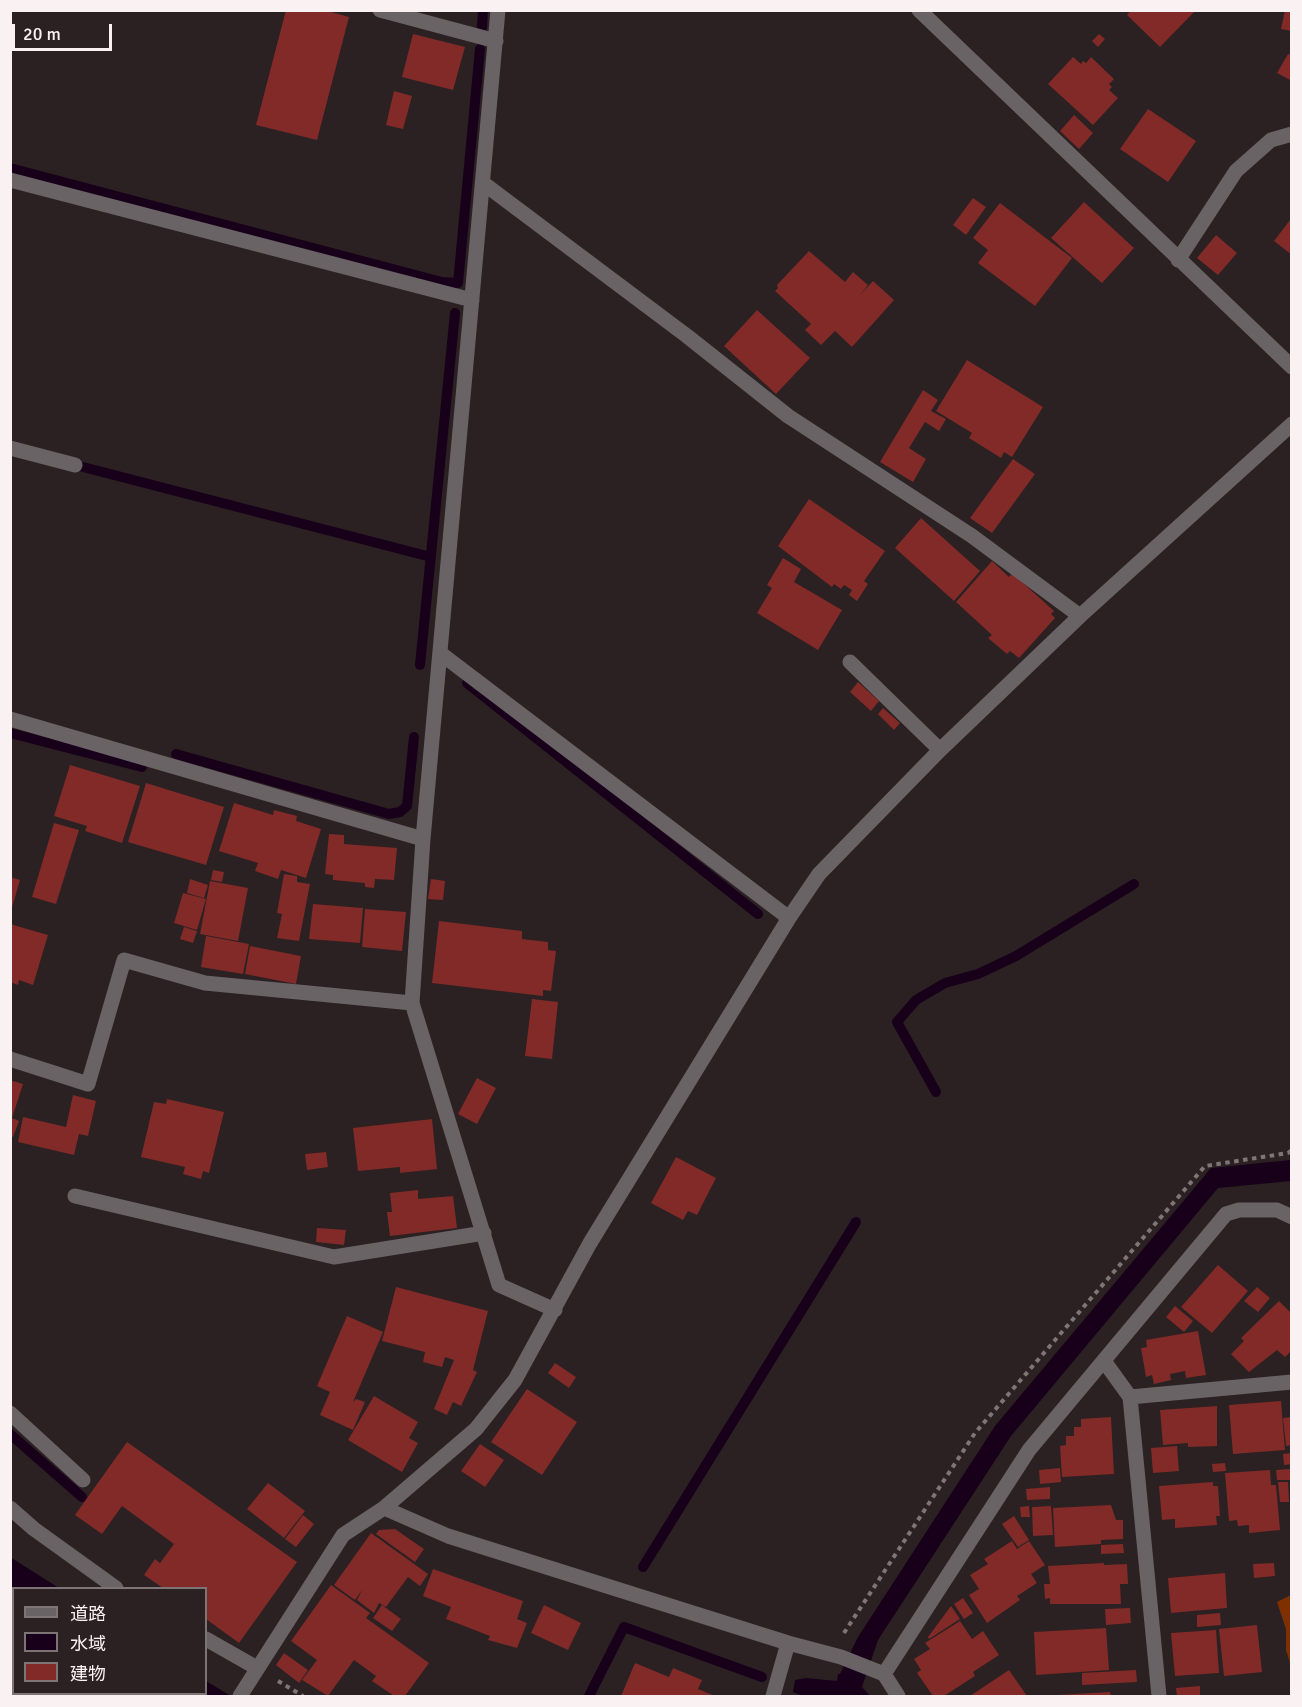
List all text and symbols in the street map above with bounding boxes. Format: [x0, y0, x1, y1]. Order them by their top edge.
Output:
scale bar [15, 12, 116, 50]
text: 20 m [23, 23, 61, 45]
legend [12, 1587, 207, 1695]
text: 道路 [70, 1603, 106, 1625]
text: 水域 [70, 1633, 106, 1655]
text: 建物 [70, 1663, 106, 1685]

